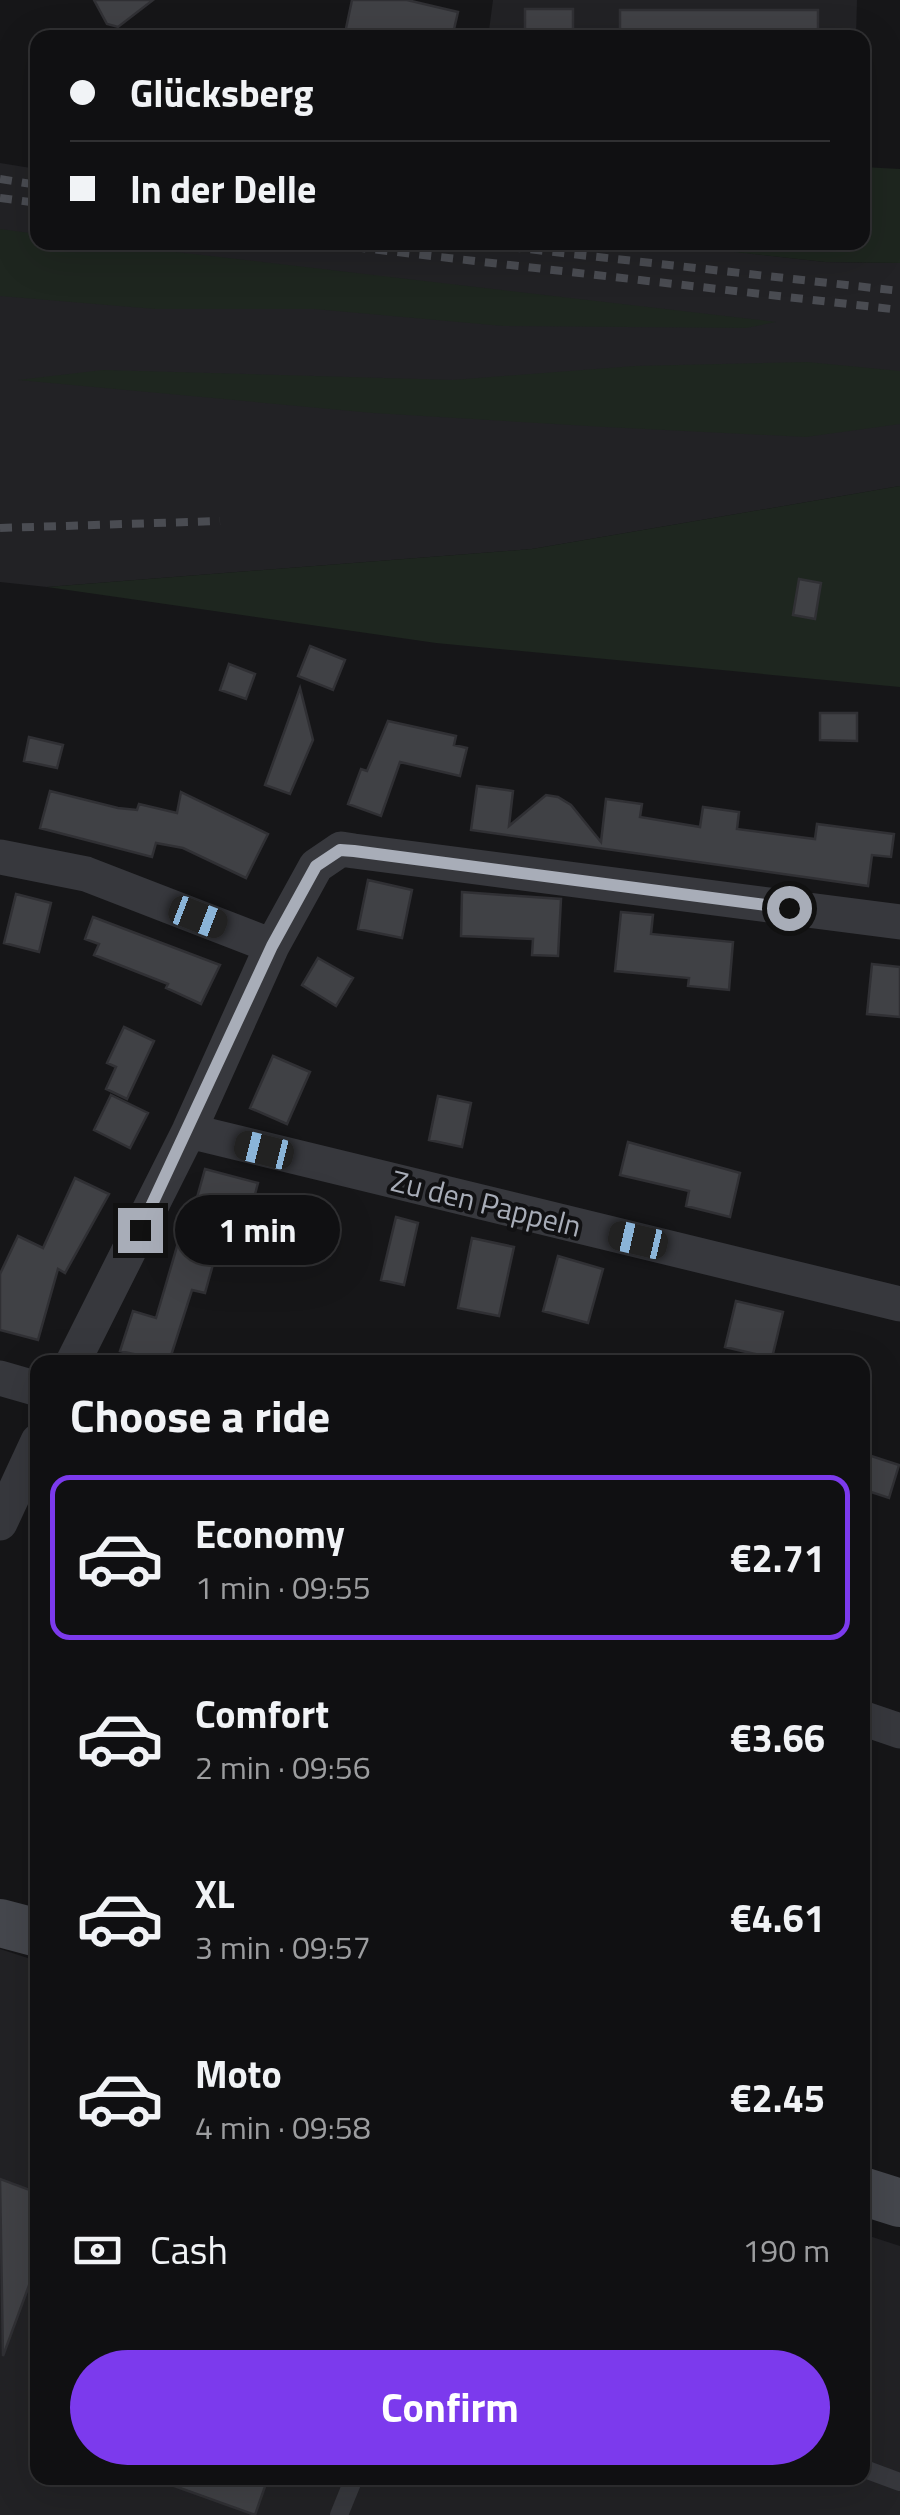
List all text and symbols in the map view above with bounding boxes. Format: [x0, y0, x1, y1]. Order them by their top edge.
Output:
text: Glücksberg [130, 64, 313, 122]
text: In der Delle [130, 160, 317, 218]
route start [767, 886, 812, 931]
car [165, 892, 231, 942]
car [231, 1128, 297, 1172]
street label: Zu den Pappeln [386, 1157, 586, 1249]
callout: 1 min [175, 1195, 340, 1265]
text: 1 min [219, 1206, 296, 1254]
route end [118, 1208, 163, 1253]
car [605, 1219, 671, 1261]
text: Choose a ride [70, 1381, 330, 1449]
text: Economy [195, 1505, 345, 1563]
icon: car [75, 1513, 165, 1603]
text: €2.71 [730, 1529, 825, 1587]
text: 1 min · 09:55 [195, 1563, 371, 1611]
text: Comfort [195, 1685, 329, 1743]
icon: car [75, 1693, 165, 1783]
text: €3.66 [730, 1709, 825, 1767]
text: 2 min · 09:56 [195, 1743, 371, 1791]
text: XL [195, 1865, 235, 1923]
icon: car [75, 1873, 165, 1963]
text: €4.61 [730, 1889, 825, 1947]
text: 3 min · 09:57 [195, 1923, 371, 1971]
text: Moto [195, 2045, 282, 2103]
icon: car [75, 2053, 165, 2143]
text: €2.45 [730, 2069, 825, 2127]
text: 4 min · 09:58 [195, 2103, 371, 2151]
text: Cash [150, 2221, 228, 2279]
icon: cash [70, 2223, 125, 2278]
text: 190 m [742, 2226, 830, 2274]
button: Confirm [70, 2350, 830, 2465]

